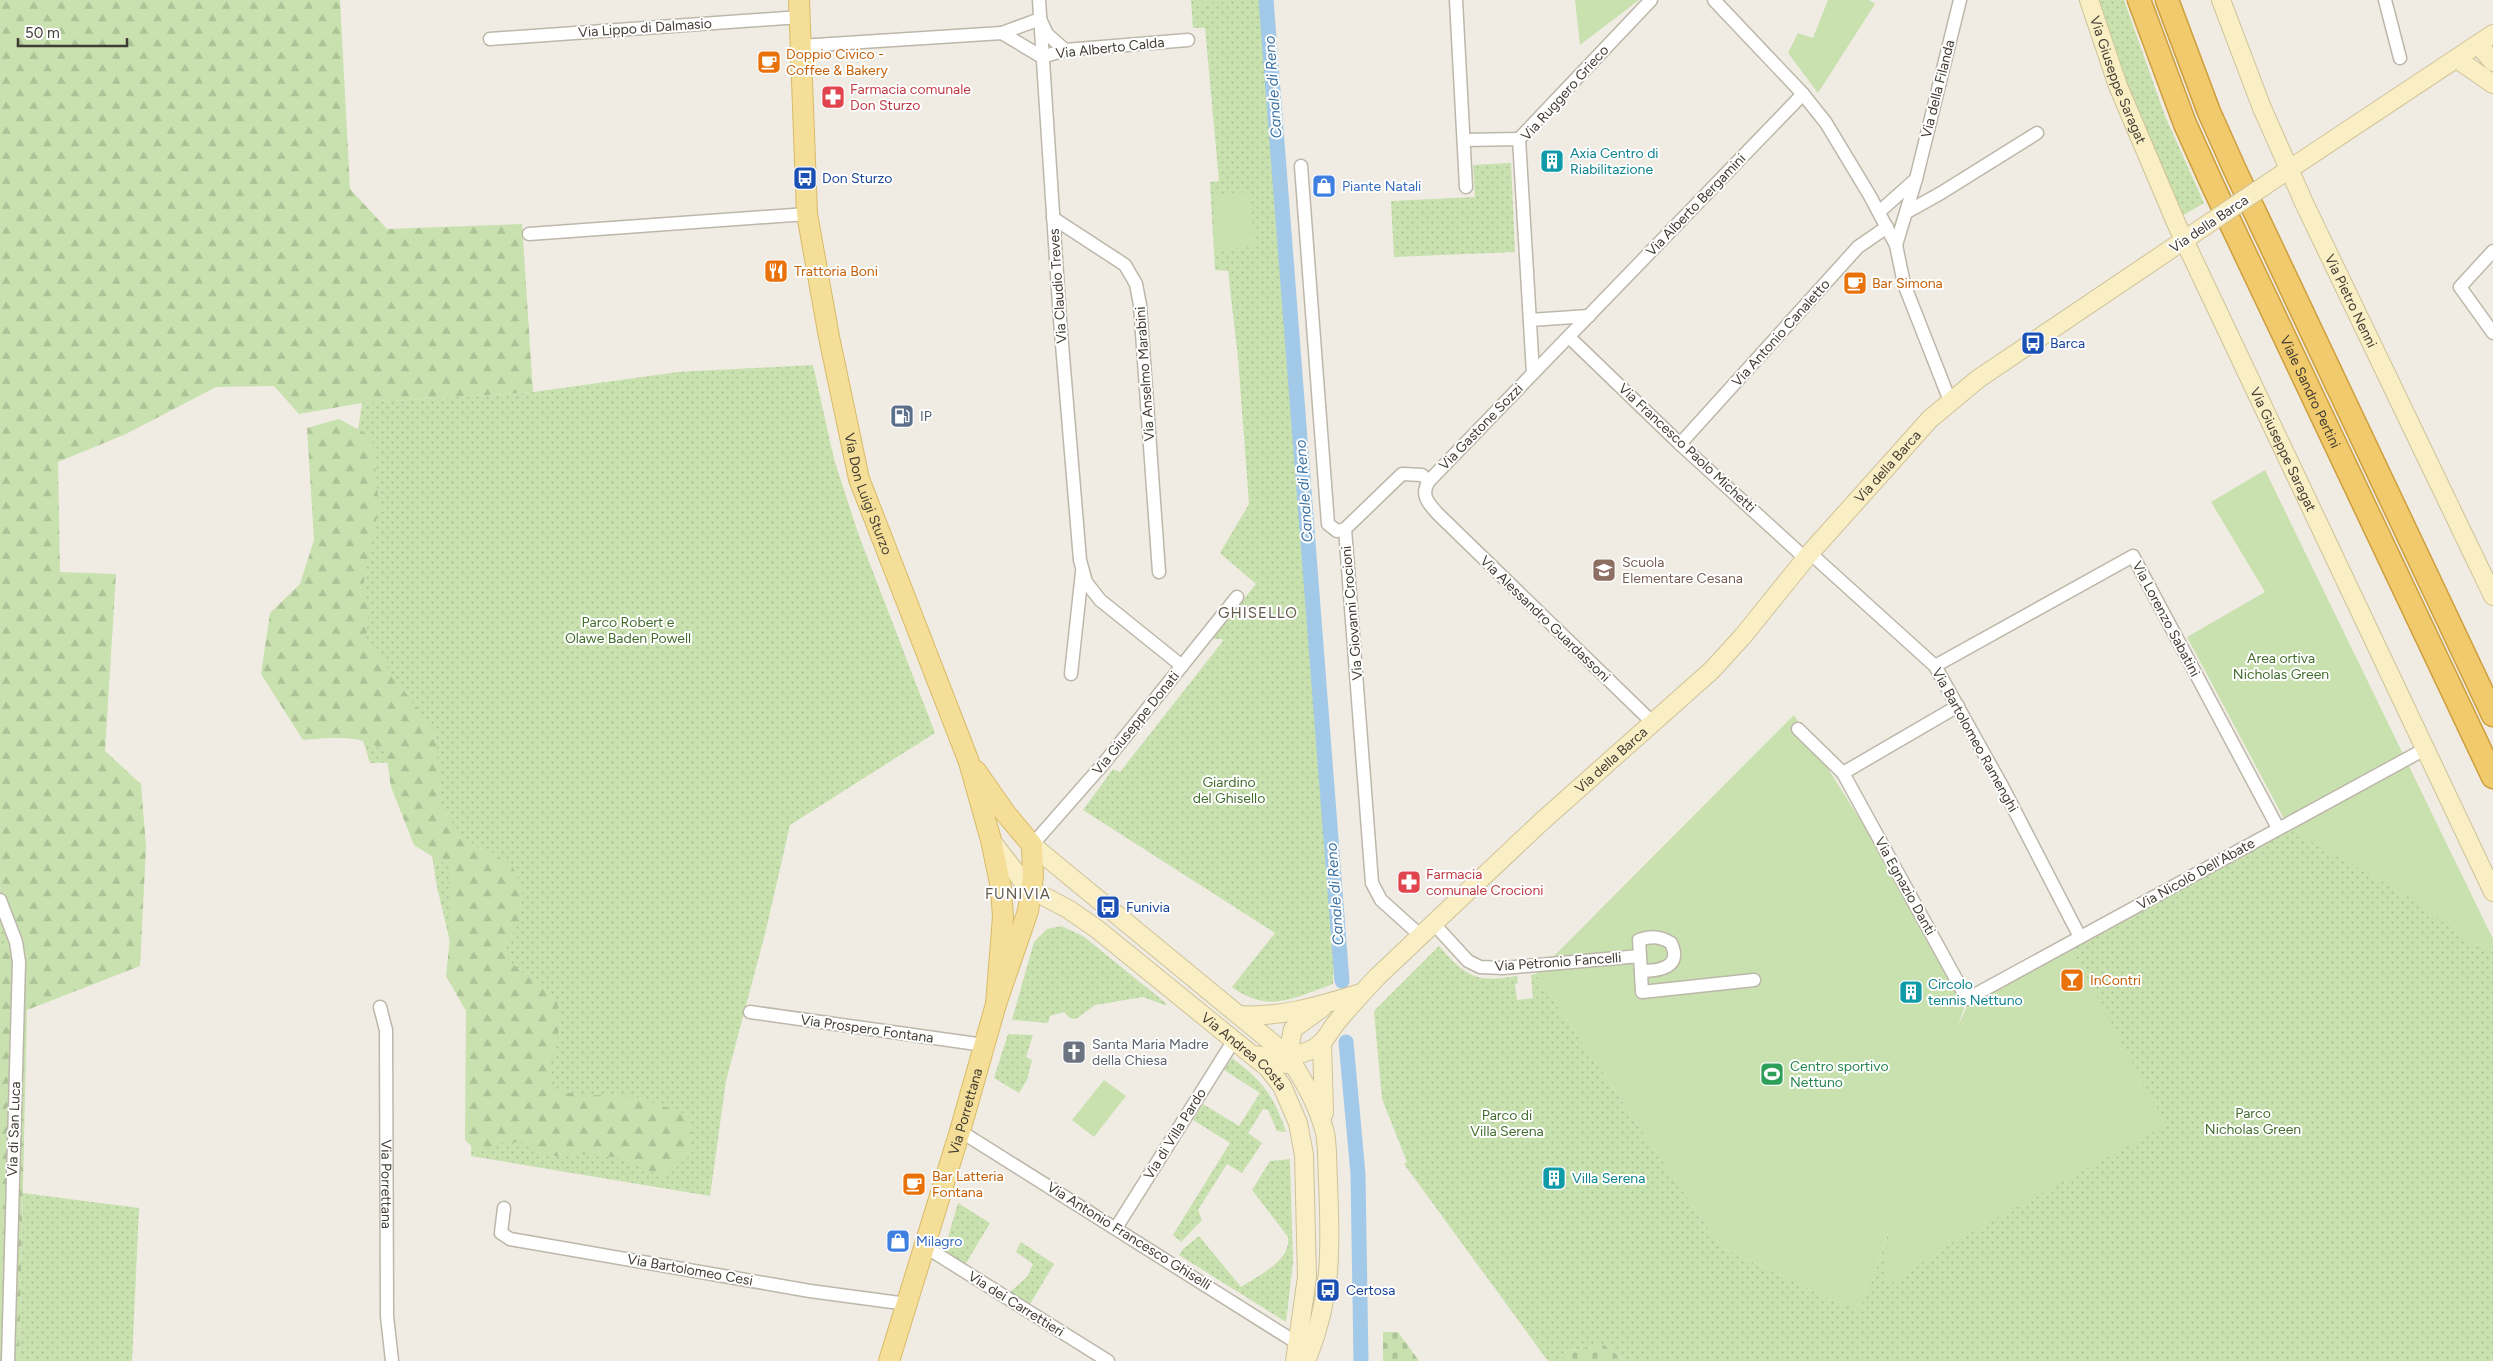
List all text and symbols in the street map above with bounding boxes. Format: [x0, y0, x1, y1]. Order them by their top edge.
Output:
street label: Via Giuseppe Saragat [2086, 14, 2150, 146]
scale bar [18, 15, 126, 47]
street label: Via Lippo di Dalmasio [578, 15, 712, 41]
text: 50 m [25, 24, 60, 42]
street label: Via Alberto Calda [1055, 34, 1165, 62]
water label: Canale di Reno [1260, 35, 1286, 139]
street label: Via della Filanda [1918, 38, 1958, 140]
street label: Via Ruggero Grieco [1518, 42, 1612, 144]
place label: Doppio Civico - Coffee & Bakery [786, 46, 888, 79]
cafe icon: Doppio Civico - Coffee & Bakery [756, 49, 782, 75]
place label: Farmacia comunale Don Sturzo [850, 81, 971, 114]
pharmacy icon: Farmacia comunale Don Sturzo [820, 84, 846, 110]
place label: Axia Centro di Riabilitazione [1570, 145, 1659, 178]
building icon: Axia Centro di Riabilitazione [1539, 148, 1565, 174]
street label: Via Alberto Bergamini [1643, 150, 1749, 260]
bus stop icon: Don Sturzo [792, 165, 818, 191]
place label: Don Sturzo [822, 170, 892, 187]
shop icon: Piante Natali [1311, 173, 1337, 199]
place label: Piante Natali [1342, 178, 1421, 195]
street label: Via della Barca [2166, 191, 2252, 257]
street label: Via Claudio Treves [1046, 228, 1070, 344]
street label: Via Pietro Nenni [2321, 251, 2381, 350]
restaurant icon: Trattoria Boni [763, 258, 789, 284]
place label: Trattoria Boni [794, 263, 878, 280]
cafe icon: Bar Simona [1842, 270, 1868, 296]
place label: Bar Simona [1872, 275, 1943, 292]
street label: Via Antonio Canaletto [1728, 276, 1834, 390]
street label: Via Anselmo Marabini [1132, 306, 1158, 442]
bus stop icon: Barca [2020, 330, 2046, 356]
street label: Viale Sandro Pertini [2277, 333, 2344, 451]
place label: Barca [2050, 335, 2085, 352]
street label: Via Gastone Sozzi [1435, 380, 1527, 474]
street label: Via Francesco Paolo Michetti [1615, 380, 1759, 516]
street label: Via Giuseppe Saragat [2247, 385, 2320, 514]
fuel station icon: IP [889, 403, 915, 429]
place label: IP [920, 408, 932, 425]
street label: Via della Barca [1851, 427, 1924, 506]
street label: Via Don Luigi Sturzo [841, 431, 896, 557]
water label: Canale di Reno [1291, 439, 1317, 543]
street label: Via Giovanni Crocioni [1338, 545, 1366, 681]
street label: Via Alessandro Guardassoni [1476, 552, 1614, 686]
place label: Scuola Elementare Cesana [1622, 554, 1743, 587]
school or university icon: Scuola Elementare Cesana [1591, 557, 1617, 583]
street label: Via Lorenzo Sabatini [2128, 558, 2204, 680]
district label: GHISELLO [1218, 604, 1298, 622]
park label: Parco Robert e Olawe Baden Powell [565, 614, 691, 647]
park label: Area ortiva Nicholas Green [2233, 650, 2329, 683]
street label: Via Bartolomeo Ramenghi [1928, 665, 2022, 815]
street label: Via Giuseppe Donati [1089, 668, 1183, 778]
street label: Via della Barca [1571, 723, 1651, 797]
park label: Giardino del Ghisello [1193, 774, 1265, 807]
street label: Via Egnazio Danti [1871, 834, 1939, 938]
street label: Via Nicolò Dell'Abate [2134, 834, 2258, 913]
water label: Canale di Reno [1322, 842, 1348, 946]
place label: Farmacia comunale Crocioni [1426, 866, 1544, 899]
pharmacy icon: Farmacia comunale Crocioni [1396, 869, 1422, 895]
district label: FUNIVIA [985, 885, 1051, 903]
bus stop icon: Funivia [1095, 894, 1121, 920]
place label: Funivia [1126, 899, 1170, 916]
street label: Via Petronio Fancelli [1494, 949, 1622, 975]
bar icon: InContri [2059, 967, 2085, 993]
place label: InContri [2090, 972, 2141, 989]
place label: Circolo tennis Nettuno [1928, 976, 2023, 1009]
building icon: Circolo tennis Nettuno [1898, 979, 1924, 1005]
street label: Via Andrea Costa [1198, 1009, 1291, 1094]
street label: Via Prospero Fontana [799, 1011, 935, 1047]
place label: Santa Maria Madre della Chiesa [1092, 1036, 1209, 1069]
church icon: Santa Maria Madre della Chiesa [1061, 1039, 1087, 1065]
place label: Centro sportivo Nettuno [1790, 1058, 1889, 1091]
sports icon: Centro sportivo Nettuno [1759, 1061, 1785, 1087]
street label: Via Porrettana [945, 1066, 986, 1157]
street label: Via di San Luca [4, 1081, 24, 1177]
street label: Via di Villa Pardo [1140, 1085, 1210, 1183]
park label: Parco Nicholas Green [2205, 1105, 2301, 1138]
park label: Parco di Villa Serena [1470, 1107, 1544, 1140]
street label: Via Porrettana [378, 1139, 395, 1229]
building icon: Villa Serena [1541, 1165, 1567, 1191]
place label: Bar Latteria Fontana [932, 1168, 1004, 1201]
place label: Villa Serena [1572, 1170, 1645, 1187]
cafe icon: Bar Latteria Fontana [901, 1171, 927, 1197]
street label: Via Antonio Francesco Ghiselli [1044, 1178, 1214, 1294]
shop icon: Milagro [885, 1228, 911, 1254]
place label: Milagro [916, 1233, 962, 1250]
street label: Via Bartolomeo Cesi [626, 1251, 754, 1289]
street label: Via dei Carrettieri [965, 1268, 1067, 1340]
bus stop icon: Certosa [1315, 1277, 1341, 1303]
place label: Certosa [1346, 1282, 1396, 1299]

